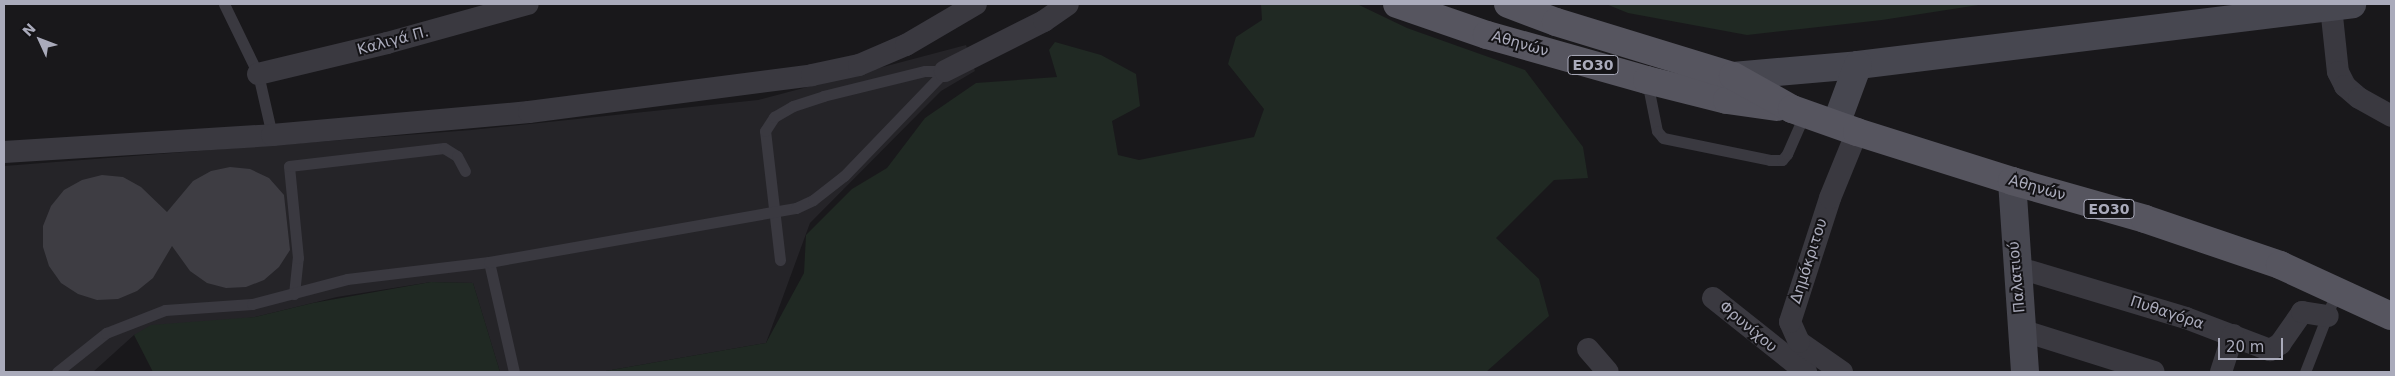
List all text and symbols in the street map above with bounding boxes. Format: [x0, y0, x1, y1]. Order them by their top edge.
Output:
north arrow [15, 15, 65, 65]
text: N [19, 20, 39, 40]
street label: Καλιγά Π. [355, 23, 431, 59]
street label: Αθηνών [1490, 27, 1550, 61]
road number: ΕΟ30 [1567, 54, 1619, 76]
street label: Αθηνών [2007, 171, 2067, 205]
road number: ΕΟ30 [2083, 198, 2135, 220]
street label: Δημόκριτου [1787, 216, 1831, 306]
street label: Παλατιού [2005, 240, 2029, 314]
street label: Πυθαγόρα [2128, 293, 2206, 333]
street label: Φρυνίχου [1715, 298, 1781, 356]
scale bar [2220, 328, 2285, 360]
text: 20 m [2226, 338, 2264, 356]

